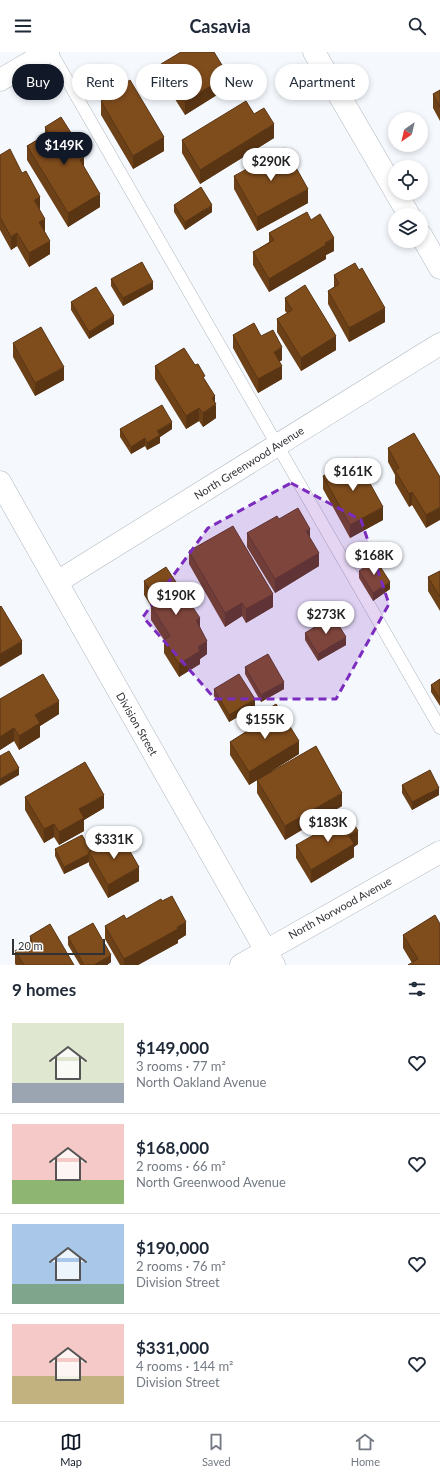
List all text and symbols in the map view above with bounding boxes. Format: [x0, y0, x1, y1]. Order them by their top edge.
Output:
icon: menu [12, 15, 34, 37]
text: Casavia [189, 15, 251, 37]
icon: search [406, 15, 428, 37]
chip: Buy [12, 64, 64, 100]
chip: Rent [72, 64, 128, 100]
chip: Filters [136, 64, 202, 100]
chip: New [210, 64, 267, 100]
chip: Apartment [275, 64, 369, 100]
north arrow [388, 112, 428, 152]
map controls [388, 112, 428, 248]
pin: $149K [36, 132, 92, 166]
text: $149K [44, 137, 84, 153]
pin: $290K [243, 148, 299, 182]
text: $290K [251, 153, 291, 169]
button: locate [388, 160, 428, 200]
button: layers [388, 208, 428, 248]
street label: North Greenwood Avenue [191, 423, 306, 502]
pin: $161K [325, 458, 381, 492]
text: $161K [333, 463, 373, 479]
pin: $168K [346, 542, 402, 576]
text: $168K [354, 547, 394, 563]
pin: $190K [148, 582, 204, 616]
text: $190K [156, 587, 196, 603]
pin: $273K [298, 601, 354, 635]
text: $273K [306, 606, 346, 622]
street label: Division Street [114, 690, 161, 758]
pin: $155K [237, 706, 293, 740]
text: $155K [245, 711, 285, 727]
pin: $183K [300, 809, 356, 843]
text: $183K [308, 814, 348, 830]
pin: $331K [86, 826, 142, 860]
text: $331K [94, 831, 134, 847]
street label: North Norwood Avenue [286, 874, 394, 941]
scale bar [12, 937, 105, 956]
text: 20 m [18, 939, 43, 952]
icon: filters [406, 978, 428, 1000]
text: 9 homes [12, 979, 76, 1000]
text: $149,000 [136, 1037, 209, 1058]
icon: home [44, 1039, 92, 1087]
icon: heart [406, 1052, 428, 1074]
text: 3 rooms · 77 m² [136, 1058, 226, 1074]
text: North Oakland Avenue [136, 1074, 266, 1090]
text: $168,000 [136, 1137, 209, 1158]
icon: home [44, 1140, 92, 1188]
icon: heart [406, 1153, 428, 1175]
text: 2 rooms · 66 m² [136, 1158, 226, 1174]
text: North Greenwood Avenue [136, 1174, 286, 1190]
text: $190,000 [136, 1237, 209, 1258]
icon: home [44, 1240, 92, 1288]
icon: heart [406, 1253, 428, 1275]
text: 2 rooms · 76 m² [136, 1258, 226, 1274]
text: Division Street [136, 1274, 220, 1290]
text: $331,000 [136, 1337, 209, 1358]
icon: home [44, 1340, 92, 1388]
icon: heart [406, 1353, 428, 1375]
text: 4 rooms · 144 m² [136, 1358, 233, 1374]
text: Division Street [136, 1374, 220, 1390]
tab: Map [60, 1431, 82, 1468]
tab: Saved [202, 1431, 231, 1468]
tab: Home [351, 1431, 380, 1468]

